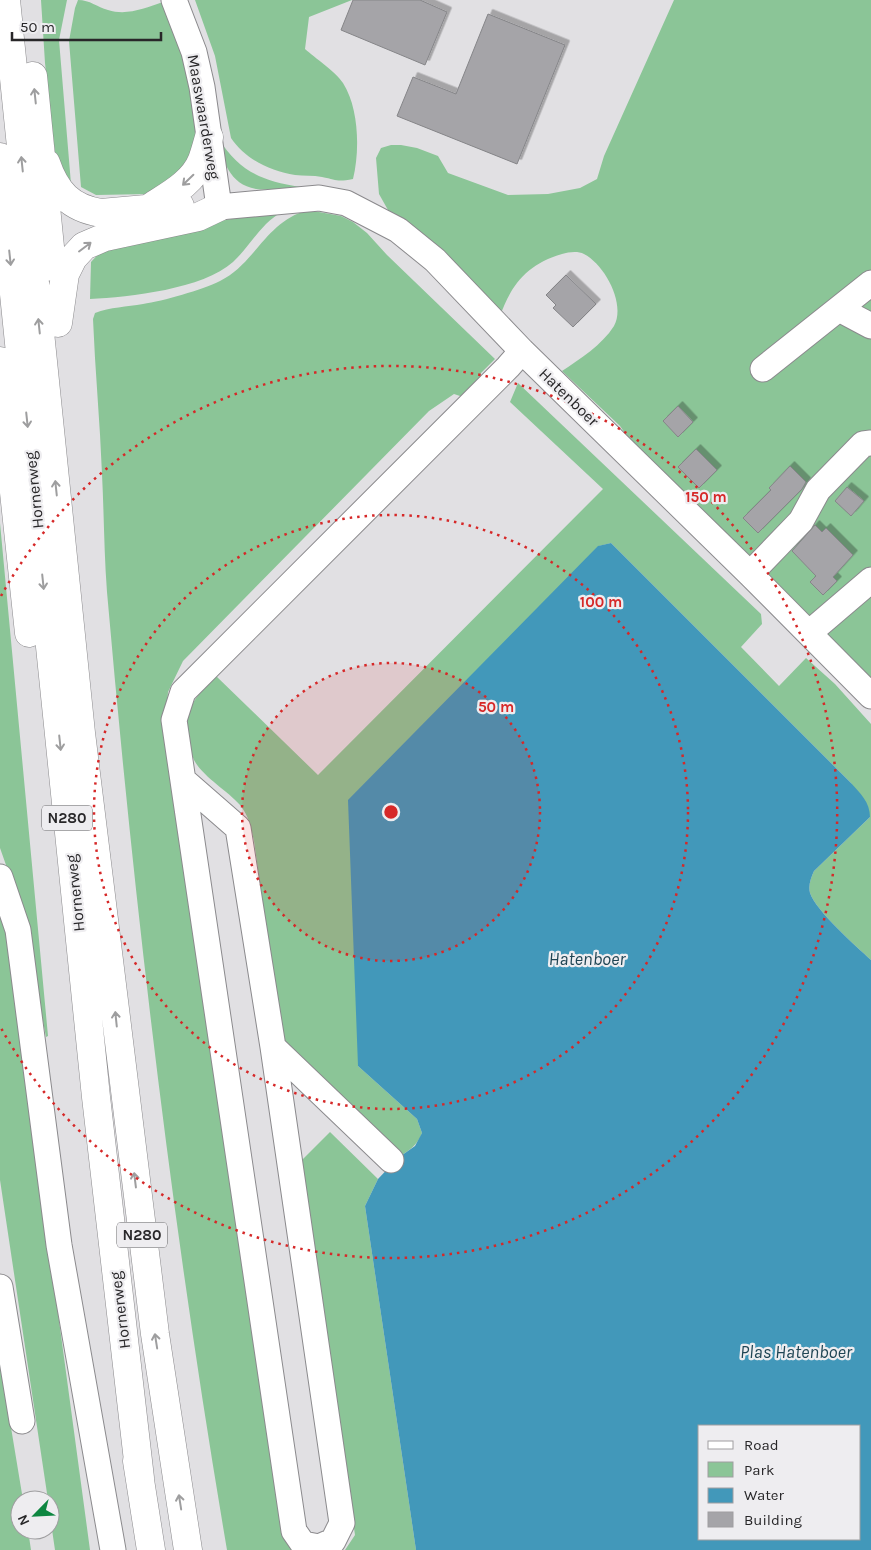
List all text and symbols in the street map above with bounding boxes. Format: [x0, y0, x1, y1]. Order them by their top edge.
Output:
scale bar [12, 10, 161, 42]
text: 50 m [20, 18, 55, 36]
street label: Maaswaarderweg [184, 53, 224, 181]
one-way arrow [30, 88, 40, 104]
one-way arrow [17, 157, 27, 173]
one-way arrow [182, 174, 194, 186]
one-way arrow [78, 242, 91, 253]
one-way arrow [5, 250, 15, 266]
one-way arrow [34, 318, 44, 334]
street label: Hatenboer [535, 364, 603, 430]
one-way arrow [22, 412, 32, 428]
street label: Hornerweg [20, 450, 48, 530]
one-way arrow [51, 480, 60, 496]
text: 150 m [685, 488, 727, 506]
one-way arrow [38, 573, 48, 589]
text: 100 m [580, 593, 622, 611]
text: 50 m [478, 698, 514, 716]
one-way arrow [55, 735, 64, 751]
centre of rings [382, 803, 400, 821]
road number: N280 [42, 806, 92, 830]
street label: Hornerweg [61, 853, 89, 933]
water label: Hatenboer [549, 948, 626, 970]
one-way arrow [111, 1011, 121, 1027]
one-way arrow [130, 1172, 140, 1188]
road number: N280 [117, 1222, 167, 1248]
street label: Hornerweg [106, 1270, 134, 1350]
one-way arrow [150, 1334, 160, 1350]
water label: Plas Hatenboer [740, 1341, 853, 1363]
legend [698, 1425, 861, 1540]
text: Road [744, 1436, 779, 1454]
text: Park [744, 1461, 774, 1479]
text: Water [744, 1486, 785, 1504]
north arrow [10, 1490, 60, 1540]
one-way arrow [175, 1494, 185, 1510]
text: Building [744, 1511, 802, 1529]
text: N [14, 1512, 33, 1528]

